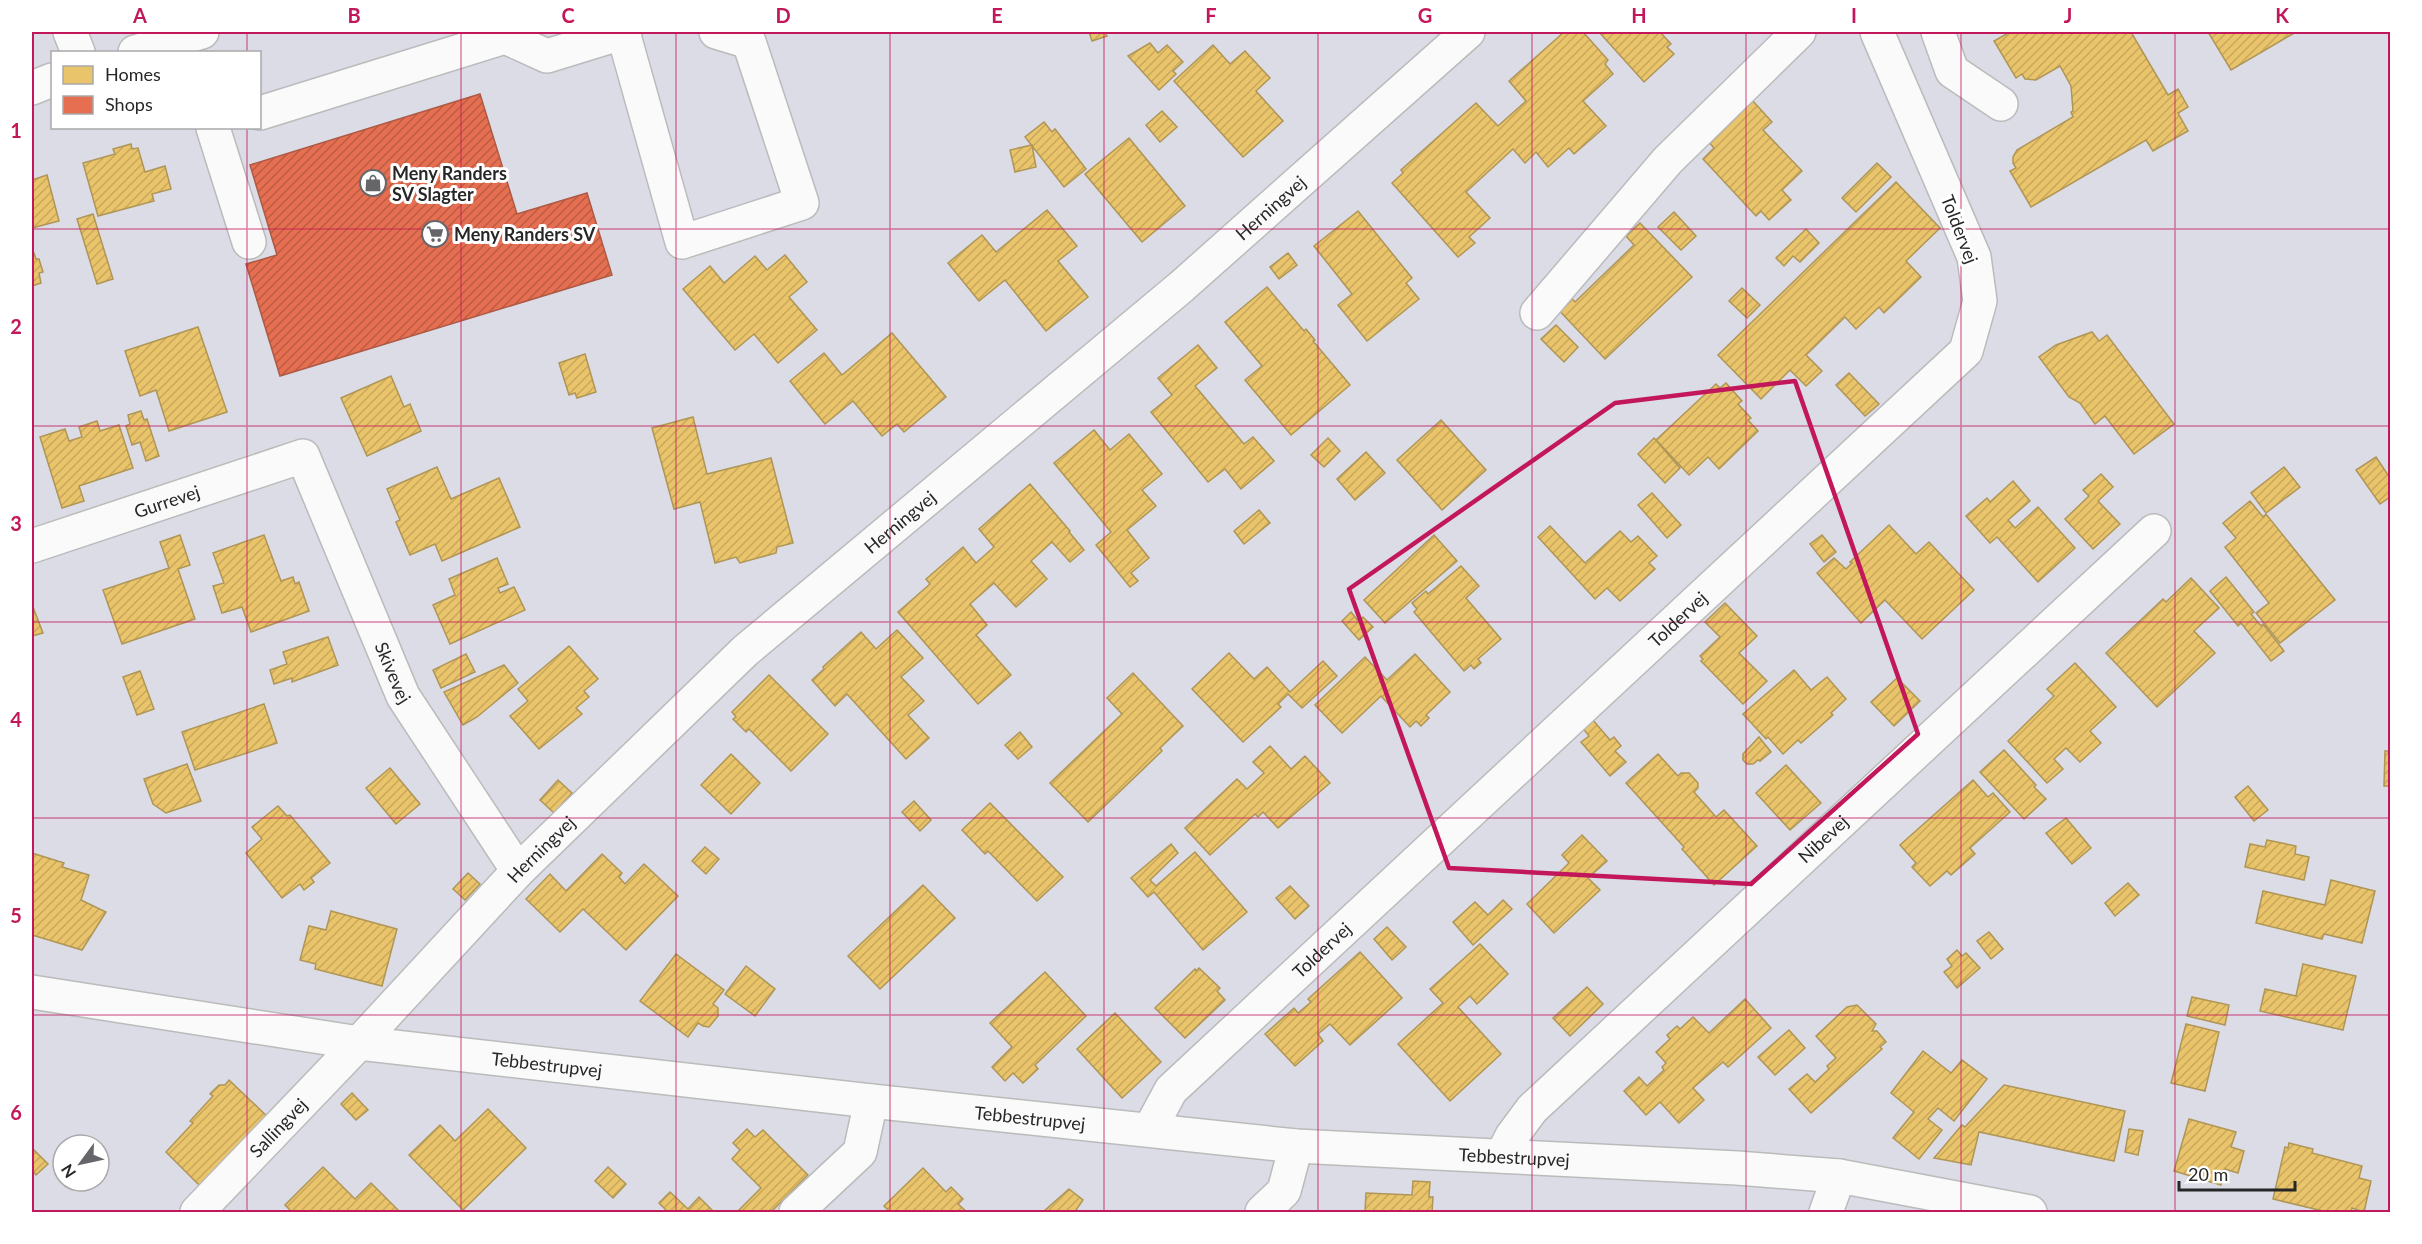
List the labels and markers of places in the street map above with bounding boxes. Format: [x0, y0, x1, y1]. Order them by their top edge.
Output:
place label: Meny Randers SV Slagter [392, 162, 507, 205]
shop icon: Meny Randers SV Slagter [358, 168, 388, 198]
supermarket icon: Meny Randers SV [420, 219, 450, 249]
place label: Meny Randers SV [454, 223, 596, 245]

